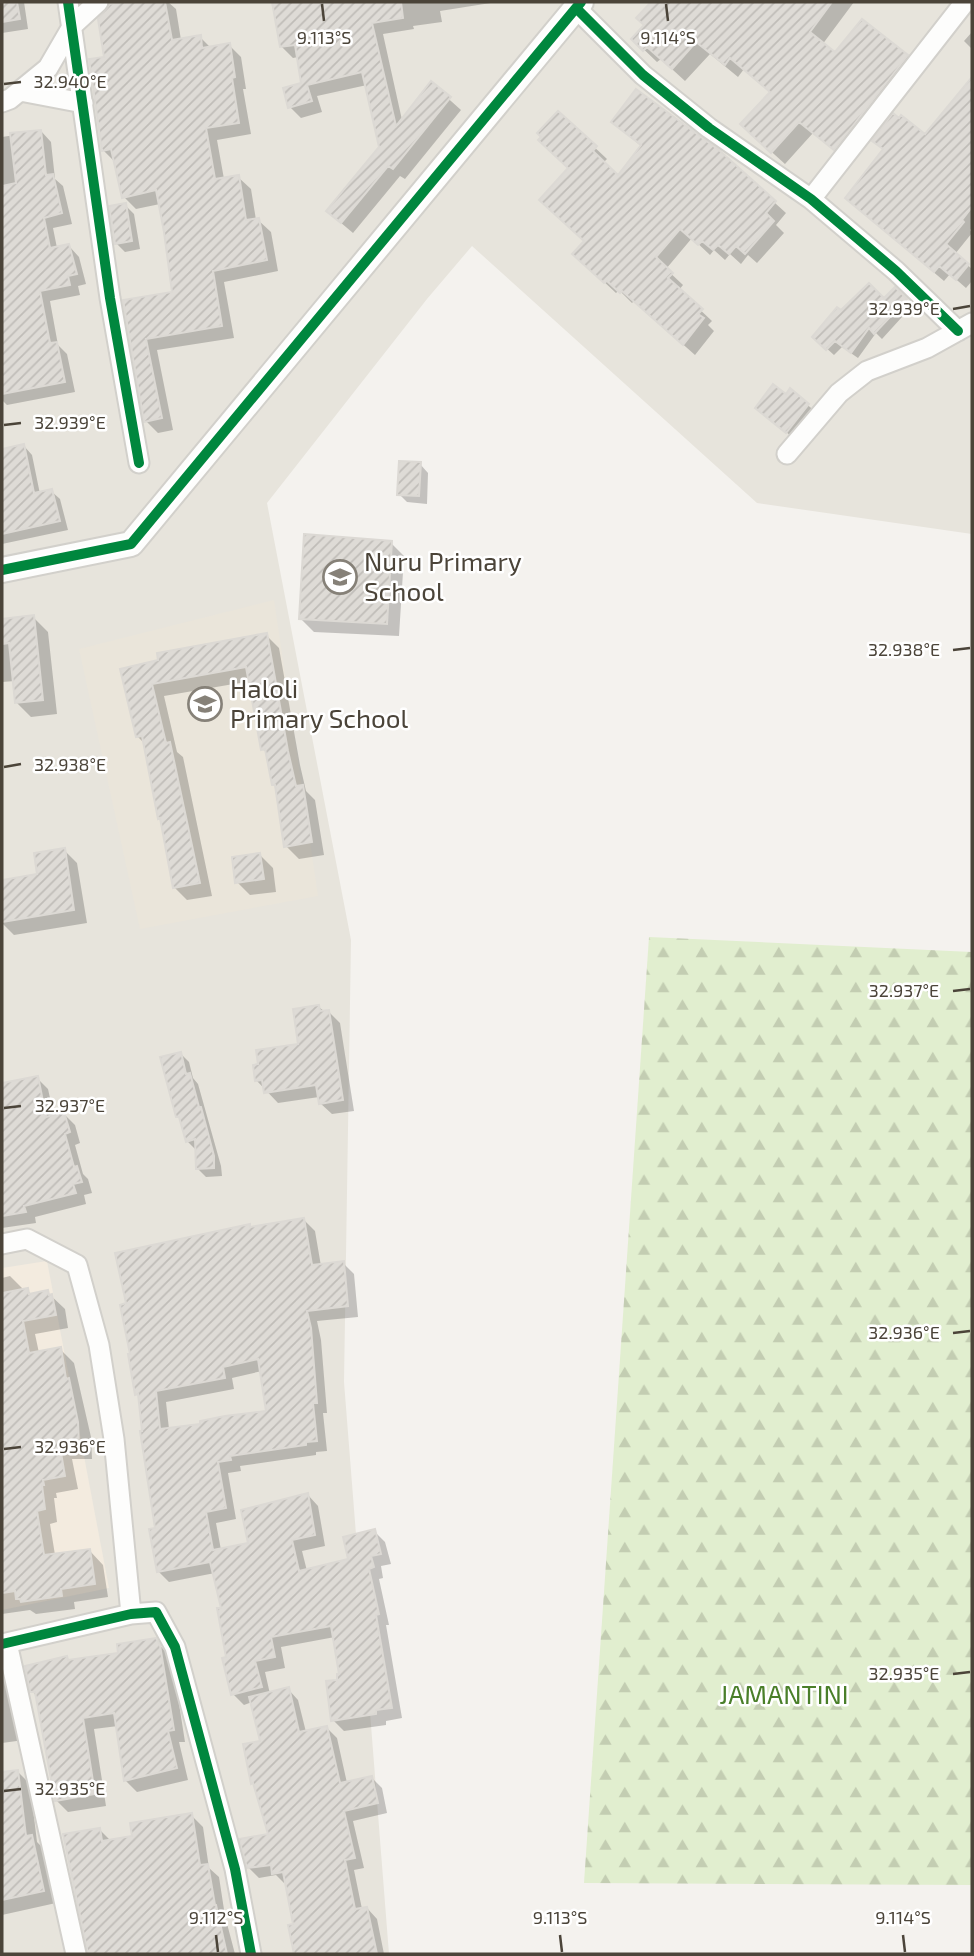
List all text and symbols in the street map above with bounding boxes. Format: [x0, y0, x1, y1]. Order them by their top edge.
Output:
text: 9.113°S [297, 26, 351, 48]
text: 9.114°S [640, 26, 696, 48]
text: 32.940°E [33, 70, 107, 92]
text: 32.939°E [868, 297, 940, 319]
text: 32.939°E [34, 411, 106, 433]
place label: Nuru Primary School [364, 545, 522, 606]
school or university icon: Nuru Primary School [321, 558, 359, 596]
text: 32.938°E [868, 638, 940, 660]
place label: Haloli Primary School [230, 672, 409, 733]
school or university icon: Haloli Primary School [186, 685, 224, 723]
text: 32.938°E [34, 753, 106, 775]
text: 32.937°E [869, 979, 939, 1001]
text: 32.937°E [35, 1094, 105, 1116]
text: 32.936°E [868, 1321, 940, 1343]
text: 32.936°E [34, 1435, 106, 1457]
text: 32.935°E [869, 1662, 939, 1684]
park label: JAMANTINI [719, 1678, 849, 1709]
text: 32.935°E [35, 1777, 105, 1799]
text: 9.112°S [189, 1906, 243, 1928]
text: 9.113°S [533, 1906, 587, 1928]
text: 9.114°S [875, 1906, 931, 1928]

